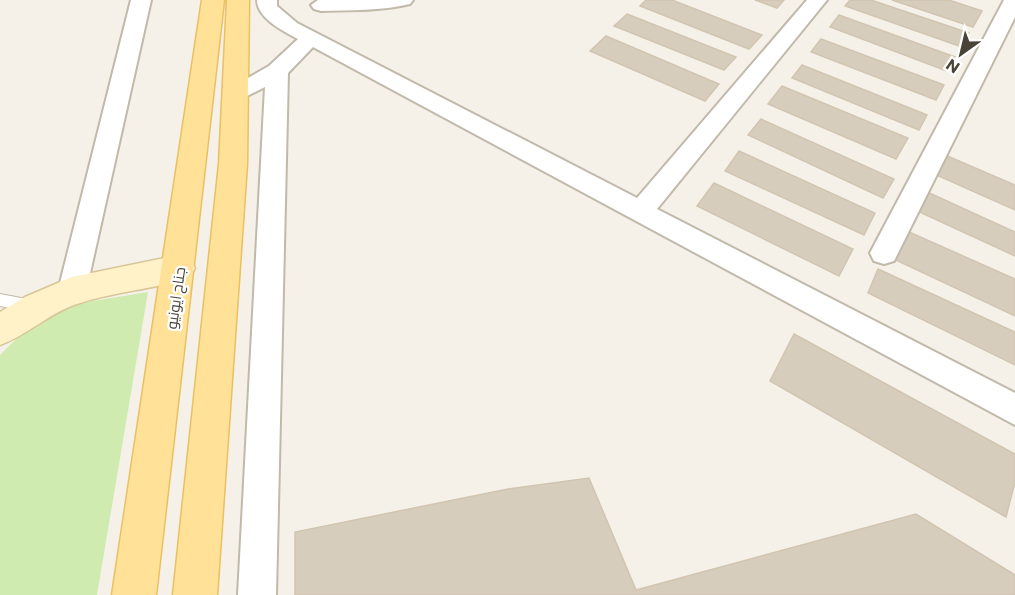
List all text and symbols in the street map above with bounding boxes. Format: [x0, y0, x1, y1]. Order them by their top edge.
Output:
north arrow [931, 24, 991, 84]
text: N [942, 56, 963, 78]
street label: جناح ایونیو [162, 266, 191, 331]

